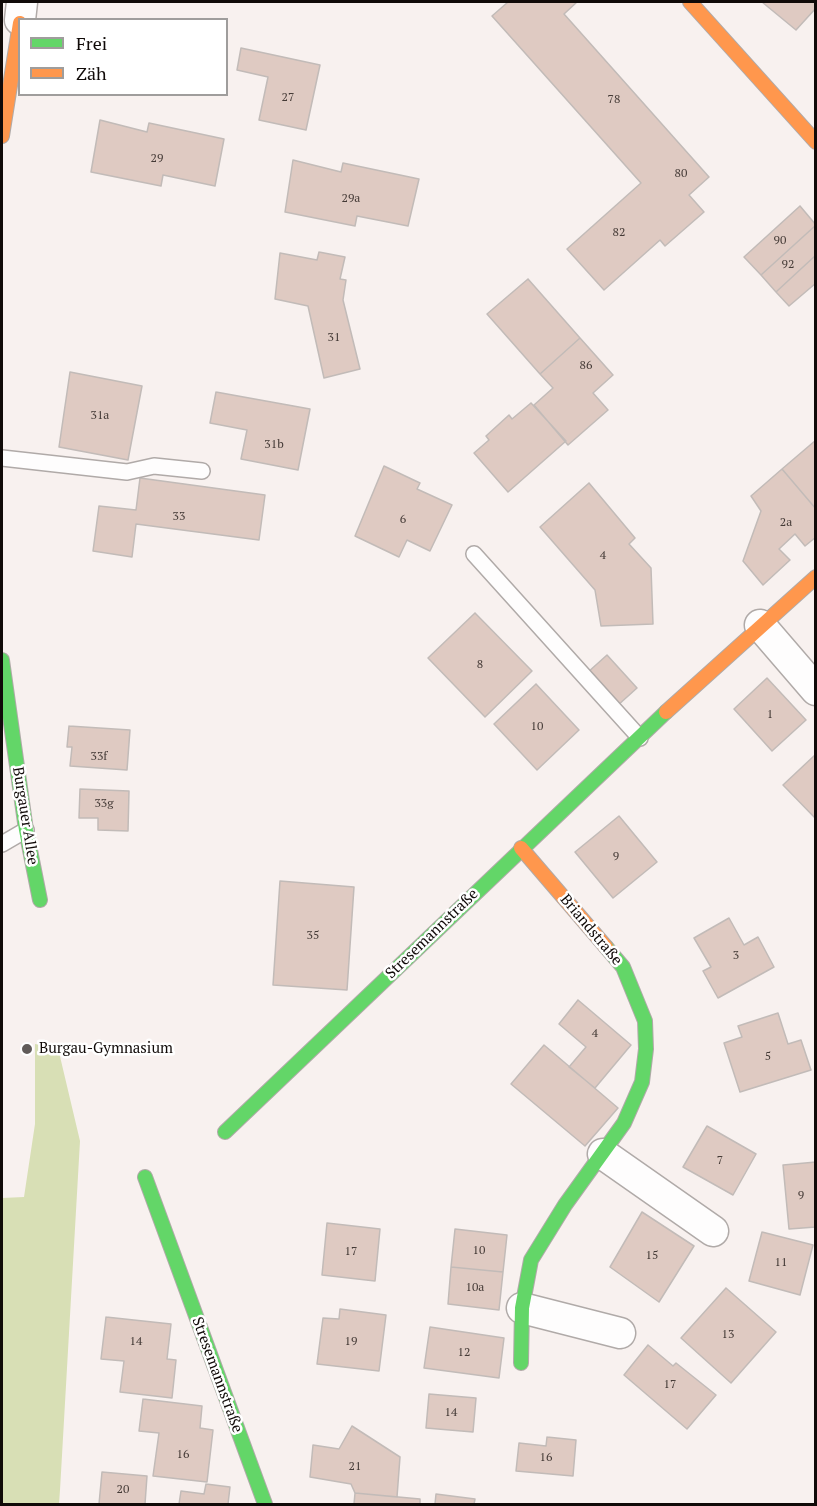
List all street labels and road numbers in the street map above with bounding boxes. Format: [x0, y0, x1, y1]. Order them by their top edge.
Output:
street label: Burgauer Allee [8, 766, 42, 866]
street label: Stresemannstraße [382, 885, 482, 983]
street label: Briandstraße [556, 891, 626, 969]
street label: Stresemannstraße [188, 1315, 246, 1435]

